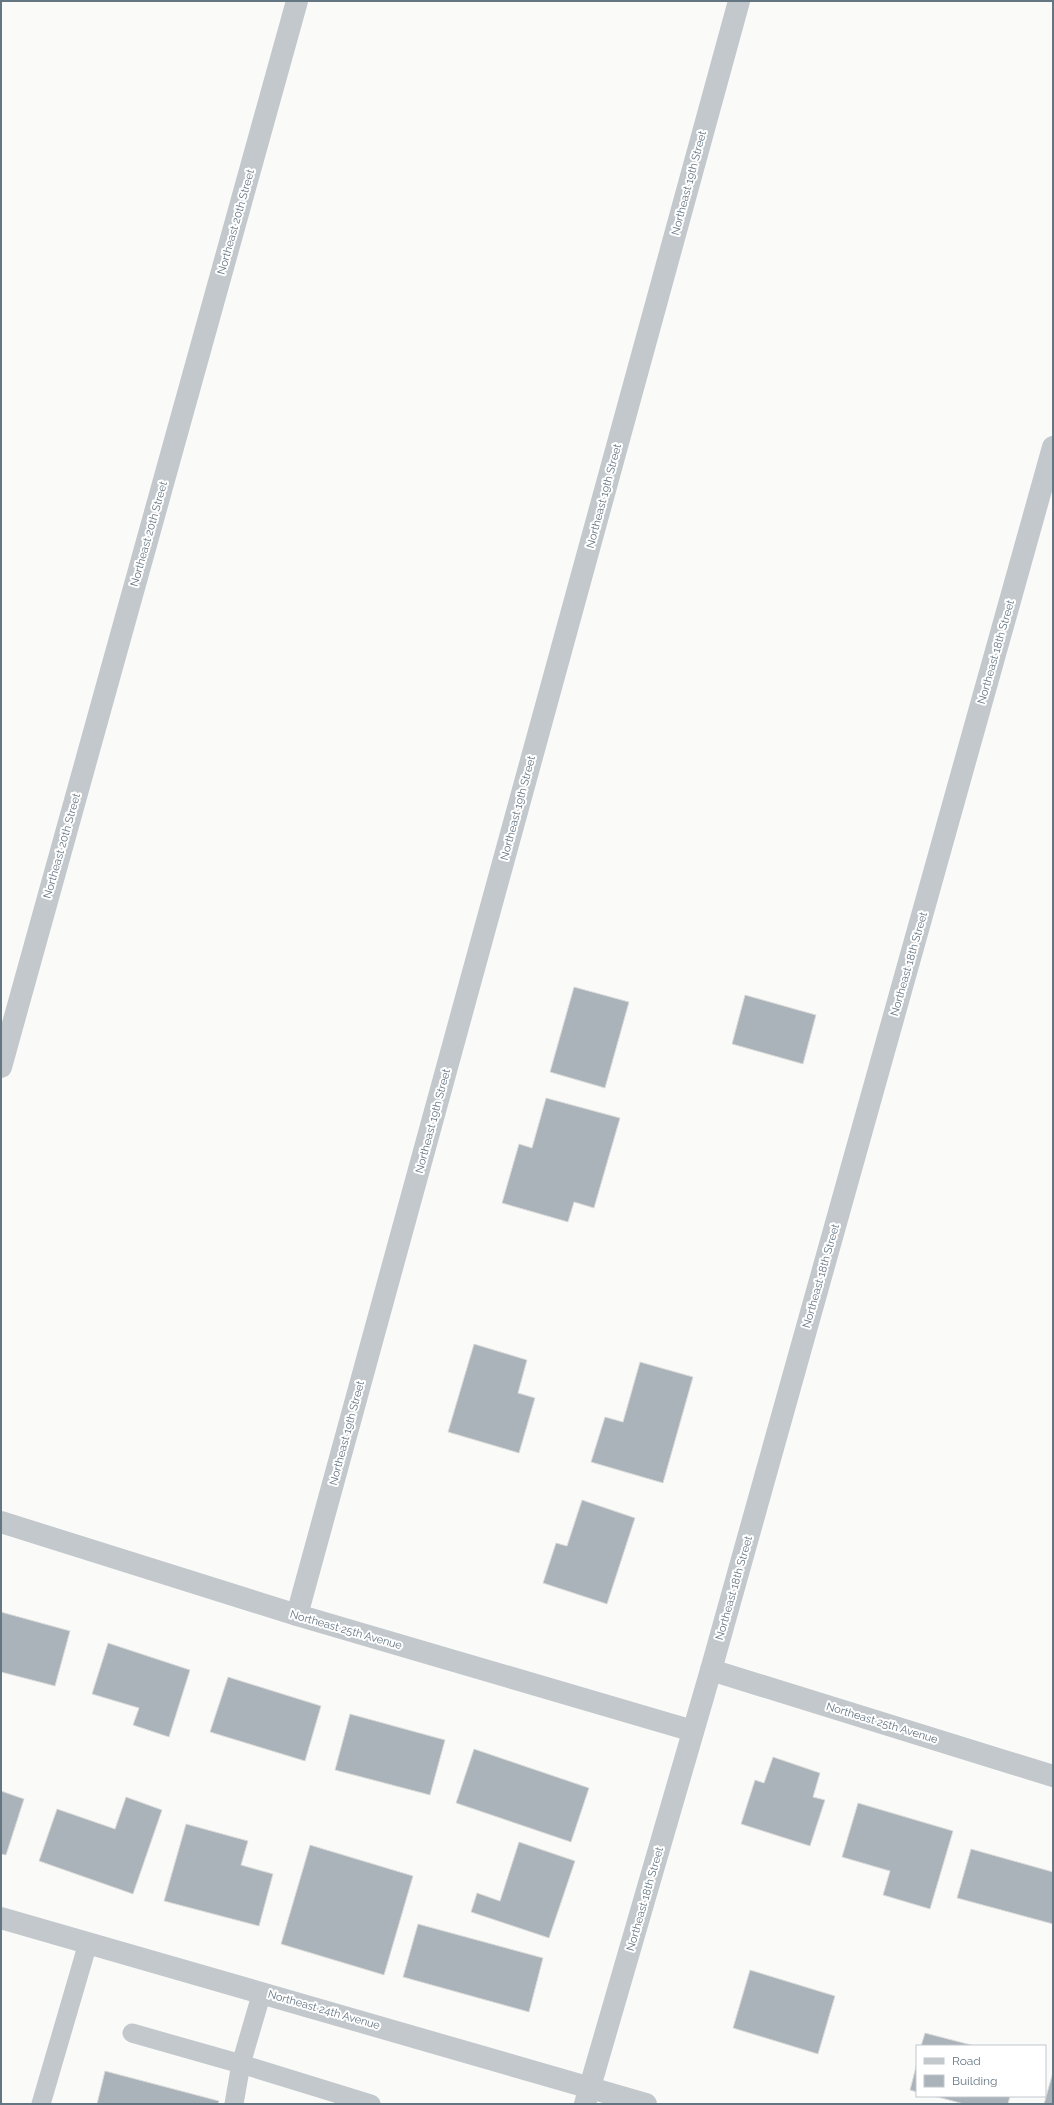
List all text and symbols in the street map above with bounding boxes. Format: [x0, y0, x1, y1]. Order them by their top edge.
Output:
street label: Northeast 19th Street [669, 129, 709, 237]
street label: Northeast 20th Street [215, 168, 257, 276]
street label: Northeast 19th Street [584, 442, 624, 550]
street label: Northeast 20th Street [128, 480, 170, 588]
street label: Northeast 18th Street [975, 598, 1017, 706]
street label: Northeast 19th Street [498, 754, 538, 862]
street label: Northeast 20th Street [41, 792, 83, 900]
street label: Northeast 18th Street [888, 910, 930, 1018]
street label: Northeast 19th Street [413, 1067, 453, 1175]
street label: Northeast 18th Street [800, 1222, 842, 1330]
street label: Northeast 19th Street [327, 1379, 367, 1487]
street label: Northeast 18th Street [713, 1534, 755, 1642]
street label: Northeast 25th Avenue [288, 1608, 404, 1652]
street label: Northeast 25th Avenue [825, 1700, 940, 1746]
street label: Northeast 18th Street [624, 1845, 666, 1953]
street label: Northeast 24th Avenue [266, 1988, 382, 2032]
legend [916, 2045, 1046, 2097]
text: Road [952, 2054, 981, 2068]
text: Building [952, 2074, 998, 2088]

